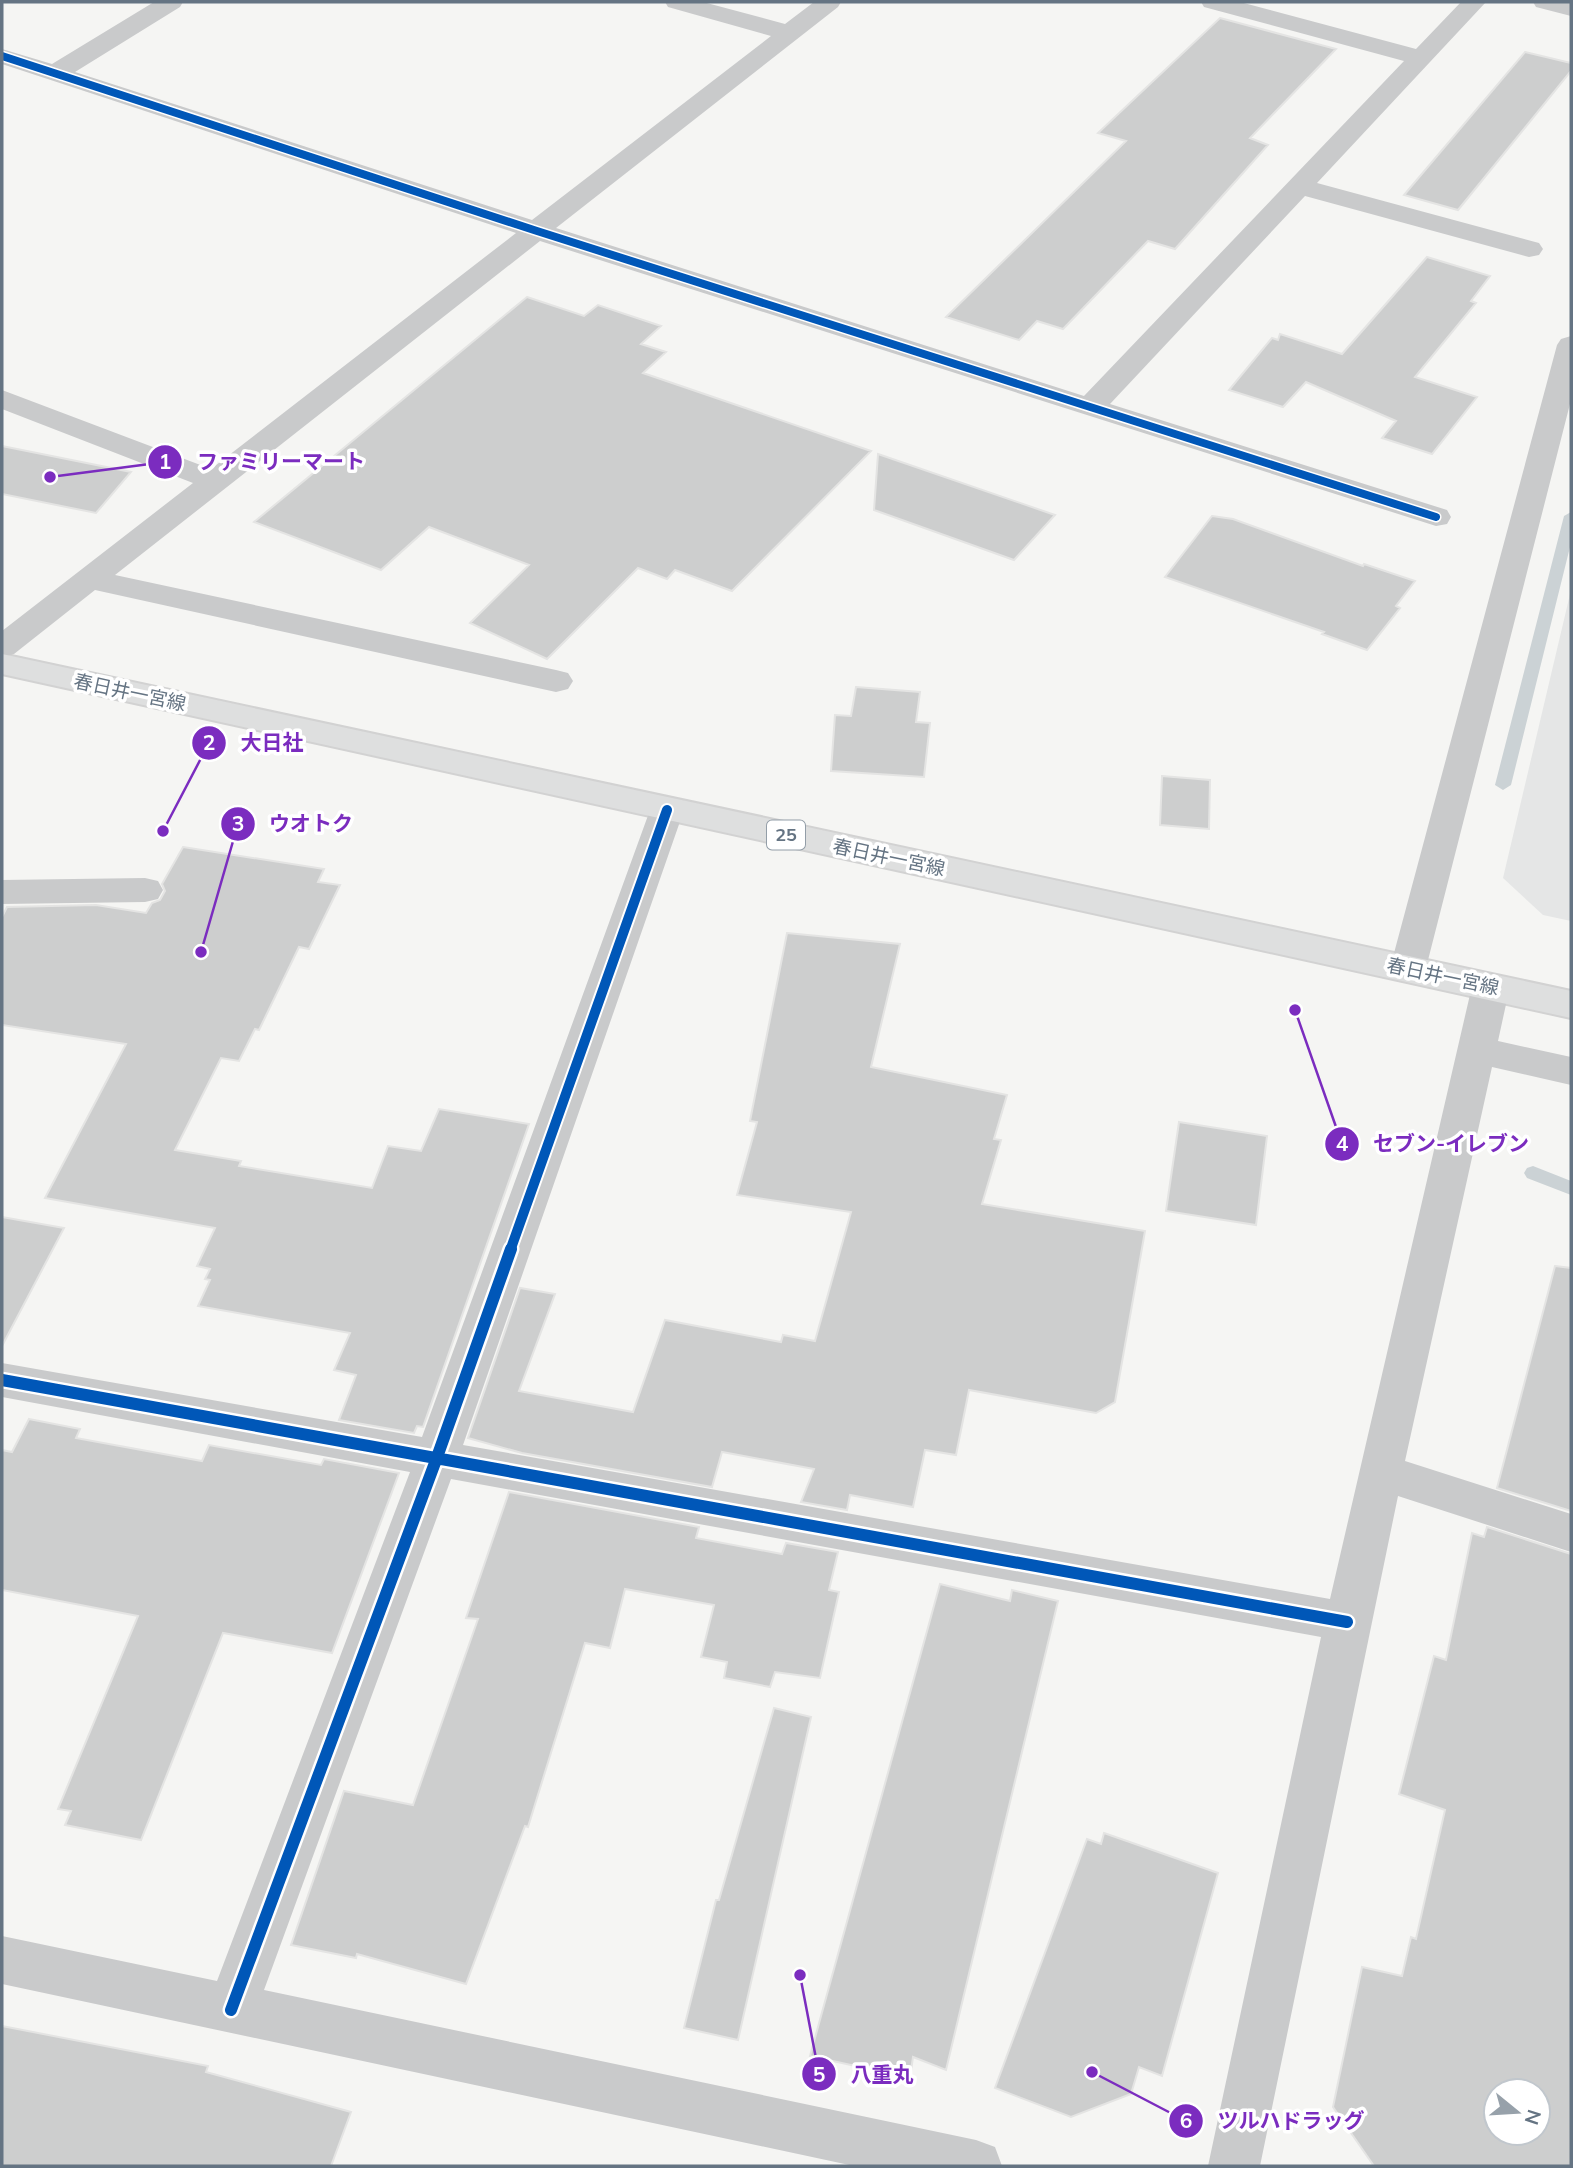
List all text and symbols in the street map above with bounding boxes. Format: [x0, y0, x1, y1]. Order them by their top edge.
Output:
callout: ファミリーマート [148, 441, 379, 483]
text: 1 [159, 448, 171, 474]
text: ファミリーマート [197, 448, 365, 474]
street label: 春日井一宮線 [72, 668, 188, 716]
callout: 大日社 [192, 722, 318, 764]
text: 2 [203, 729, 215, 755]
text: 大日社 [241, 729, 304, 755]
callout: ウオトク [220, 803, 367, 845]
text: 3 [232, 810, 244, 836]
text: ウオトク [269, 810, 353, 836]
road number: 25 [767, 820, 805, 850]
street label: 春日井一宮線 [831, 833, 947, 881]
street label: 春日井一宮線 [1385, 952, 1501, 1000]
callout: セブン-イレブン [1324, 1123, 1543, 1165]
text: 4 [1336, 1130, 1349, 1156]
text: セブン-イレブン [1373, 1130, 1529, 1156]
callout: 八重丸 [802, 2053, 928, 2095]
text: 5 [813, 2061, 825, 2087]
text: 八重丸 [851, 2061, 914, 2087]
north arrow [1482, 2077, 1552, 2147]
callout: ツルハドラッグ [1168, 2100, 1378, 2142]
text: 6 [1180, 2107, 1192, 2133]
text: ツルハドラッグ [1218, 2107, 1365, 2133]
text: N [1520, 2107, 1547, 2128]

